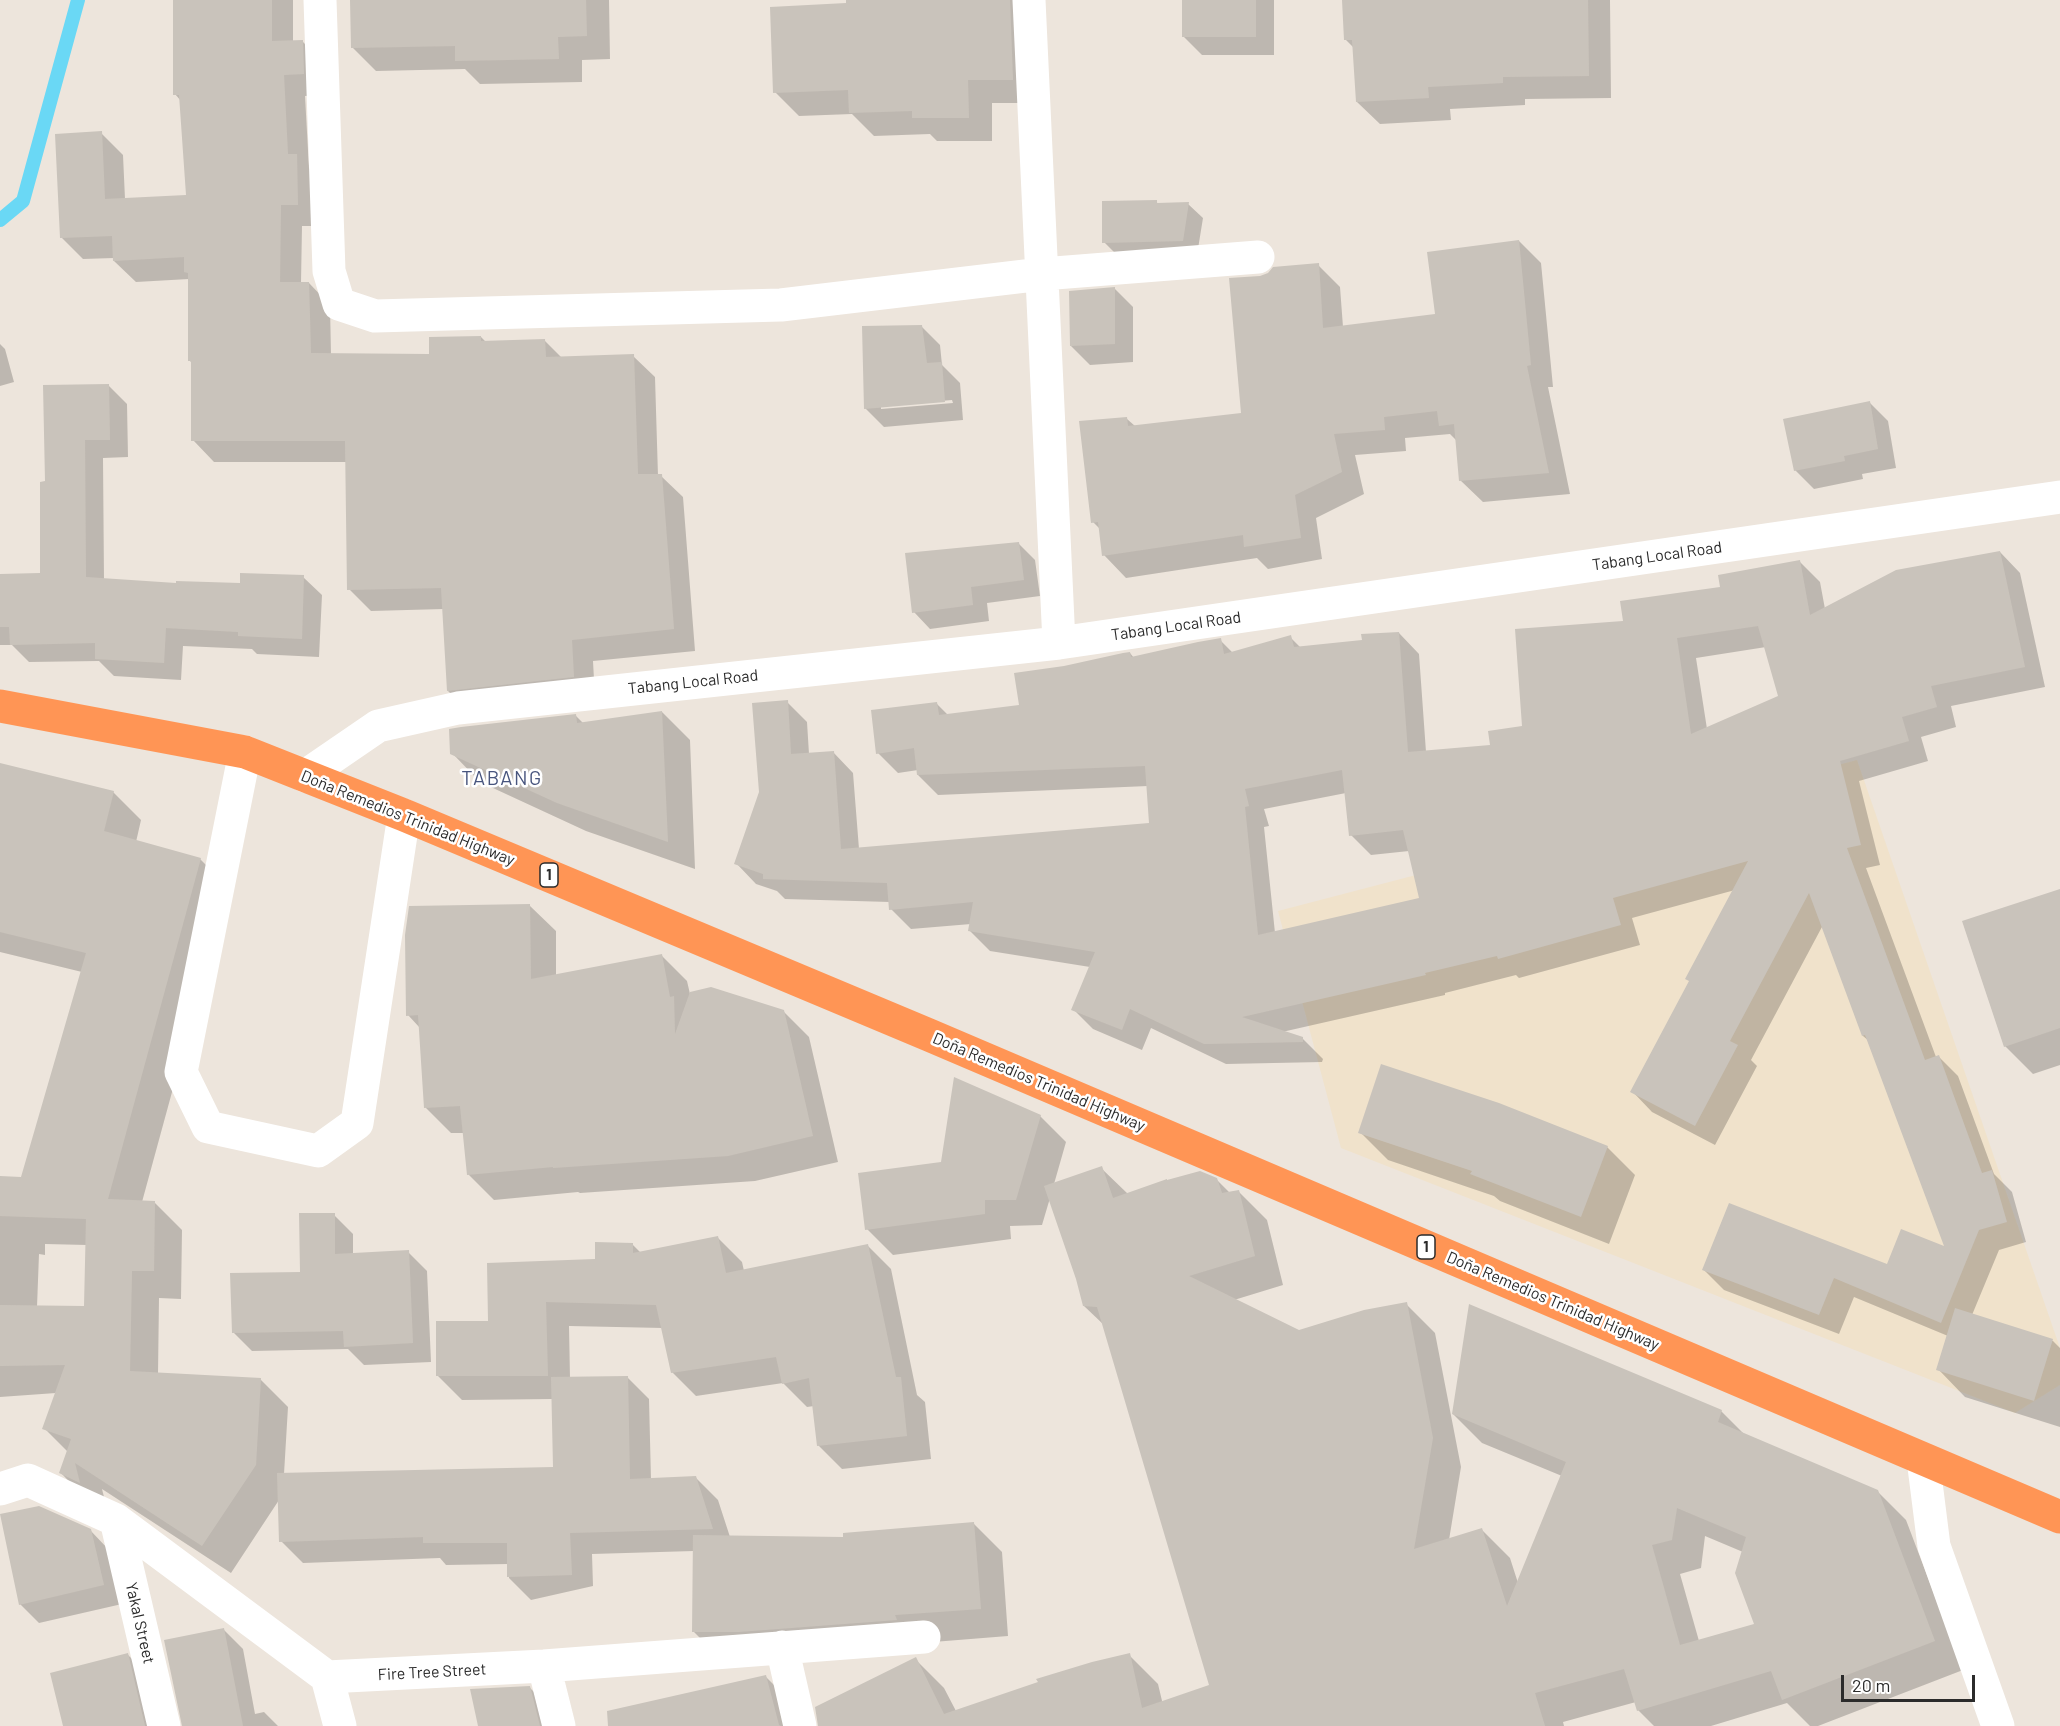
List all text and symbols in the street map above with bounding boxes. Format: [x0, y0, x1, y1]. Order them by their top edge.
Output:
street label: Tabang Local Road [1591, 537, 1723, 575]
street label: Tabang Local Road [1110, 607, 1242, 645]
street label: Tabang Local Road [627, 666, 759, 698]
street label: Doña Remedios Trinidad Highway [298, 766, 518, 870]
district label: TABANG [461, 766, 543, 790]
road number: 1 [540, 863, 558, 887]
street label: Doña Remedios Trinidad Highway [930, 1028, 1148, 1136]
road number: 1 [1417, 1235, 1435, 1259]
street label: Doña Remedios Trinidad Highway [1444, 1247, 1662, 1355]
street label: Yakal Street [121, 1580, 159, 1666]
street label: Fire Tree Street [377, 1660, 487, 1684]
scale bar [1844, 1663, 1978, 1701]
text: 20 m [1852, 1674, 1890, 1696]

